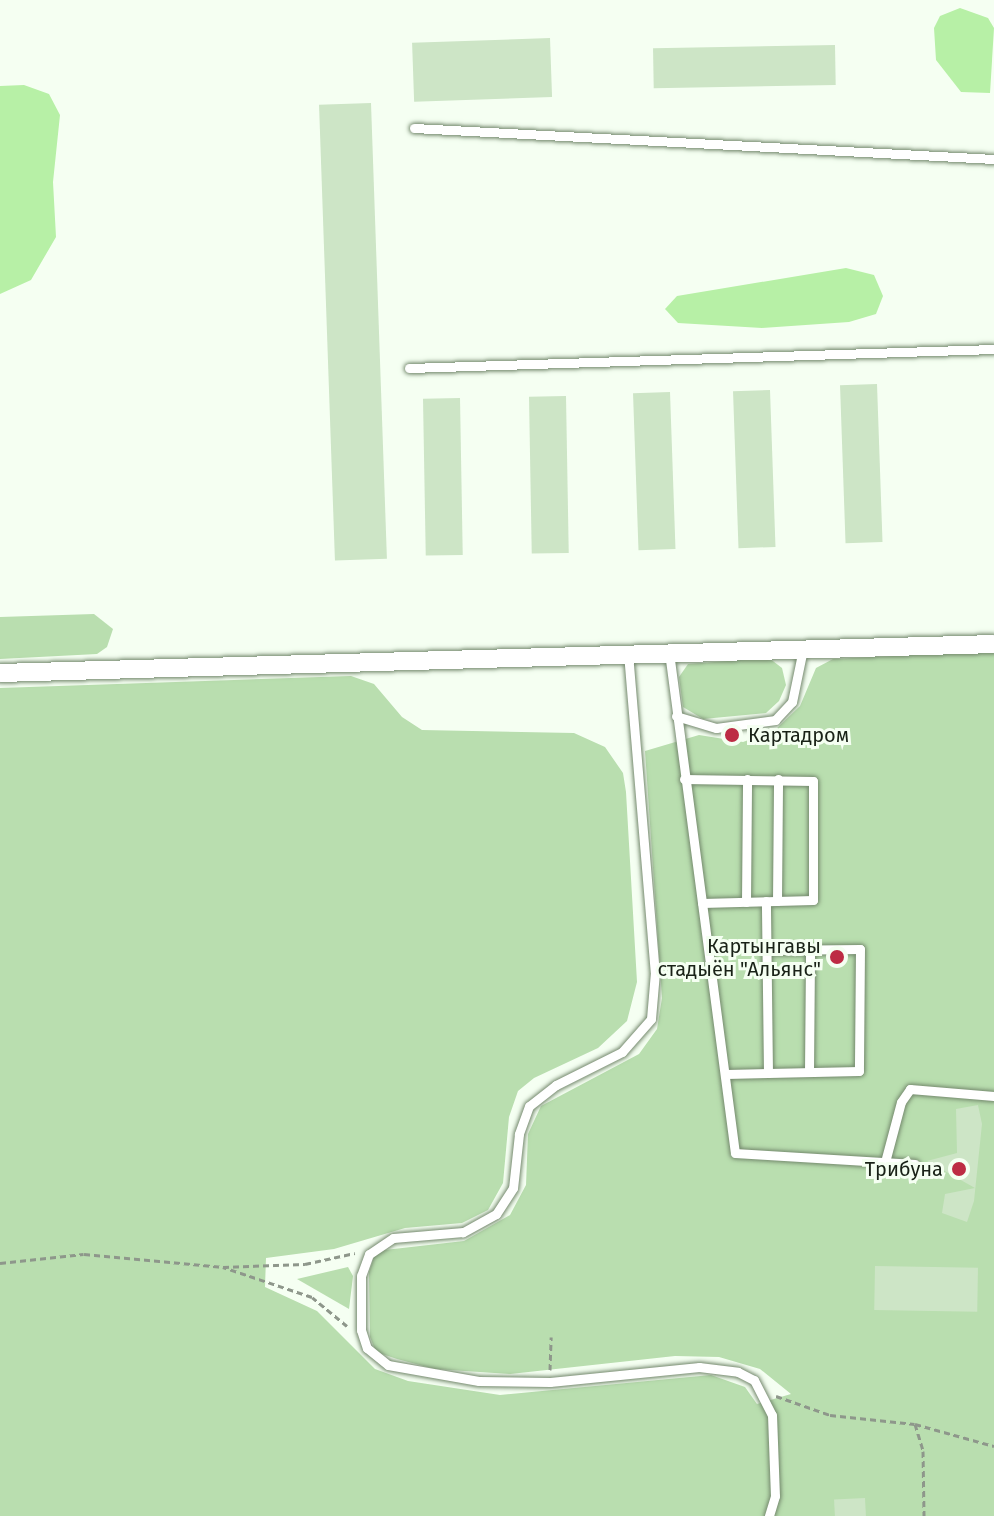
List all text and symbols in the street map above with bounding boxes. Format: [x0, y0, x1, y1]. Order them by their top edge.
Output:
place label: Картадром [748, 723, 849, 747]
marker: Картадром [723, 726, 741, 744]
place label: Картынгавы стадыён "Альянс" [657, 934, 821, 981]
marker: Картынгавы стадыён "Альянс" [828, 948, 846, 966]
place label: Трибуна [865, 1157, 943, 1181]
marker: Трибуна [950, 1160, 968, 1178]

